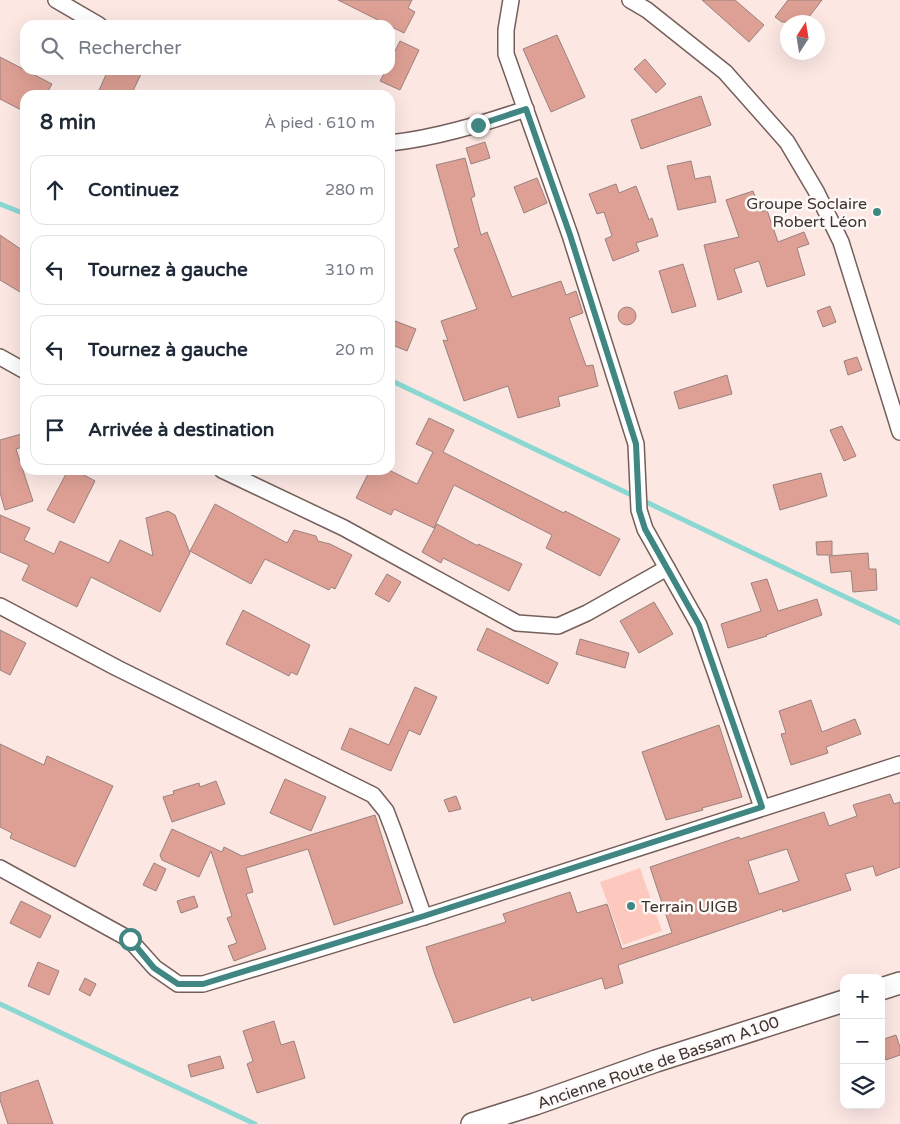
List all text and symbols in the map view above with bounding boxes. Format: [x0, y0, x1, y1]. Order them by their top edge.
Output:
north arrow [780, 15, 825, 60]
search box [20, 20, 395, 75]
icon: search [38, 34, 66, 62]
text: Rechercher [78, 37, 181, 59]
text: 8 min [40, 110, 96, 135]
text: À pied · 610 m [264, 113, 375, 133]
route end [467, 114, 490, 137]
icon: ahead [41, 176, 69, 204]
text: Continuez [88, 179, 179, 201]
text: 280 m [325, 180, 374, 200]
place label: Groupe Soclaire Robert Léon [746, 194, 867, 232]
marker: Groupe Soclaire Robert Léon [871, 206, 883, 218]
icon: left [41, 256, 69, 284]
text: Tournez à gauche [88, 259, 248, 281]
text: 310 m [325, 260, 374, 280]
icon: left [41, 336, 69, 364]
text: Tournez à gauche [88, 339, 248, 361]
text: 20 m [335, 340, 374, 360]
icon: arrive [41, 416, 69, 444]
text: Arrivée à destination [88, 419, 274, 441]
place label: Terrain UIGB [641, 897, 738, 917]
marker: Terrain UIGB [625, 900, 637, 912]
route start [119, 928, 142, 951]
map controls [840, 974, 885, 1109]
button: + [840, 974, 885, 1019]
street label: Ancienne Route de Bassam A100 [535, 1012, 782, 1114]
button: − [840, 1019, 885, 1064]
button: layers [840, 1064, 885, 1109]

